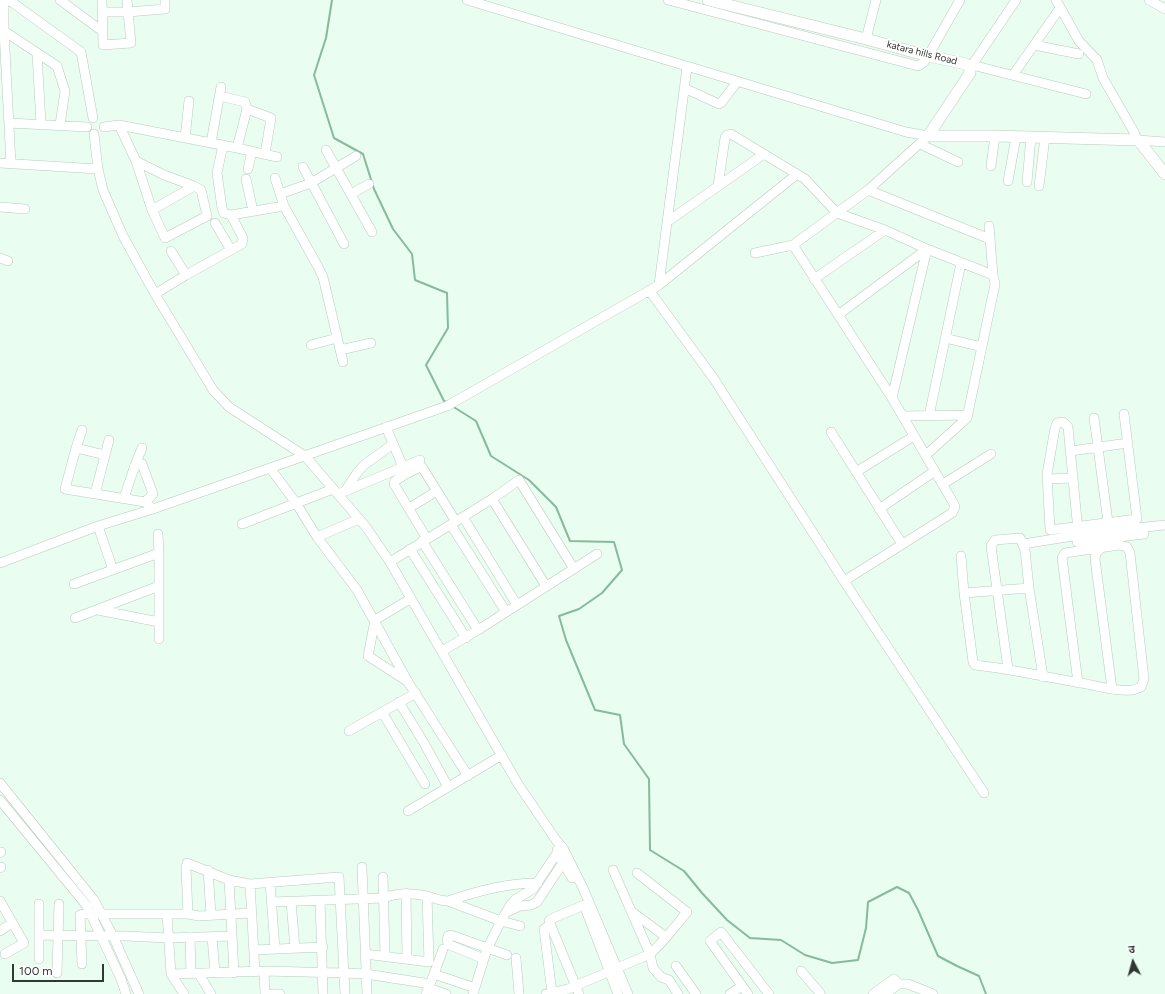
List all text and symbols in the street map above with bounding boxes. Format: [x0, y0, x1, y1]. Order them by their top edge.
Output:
street label: katara hills Road [886, 38, 958, 68]
north arrow [1113, 942, 1153, 982]
text: उ [1128, 943, 1136, 956]
scale bar [14, 956, 106, 982]
text: 100 m [19, 964, 53, 978]

